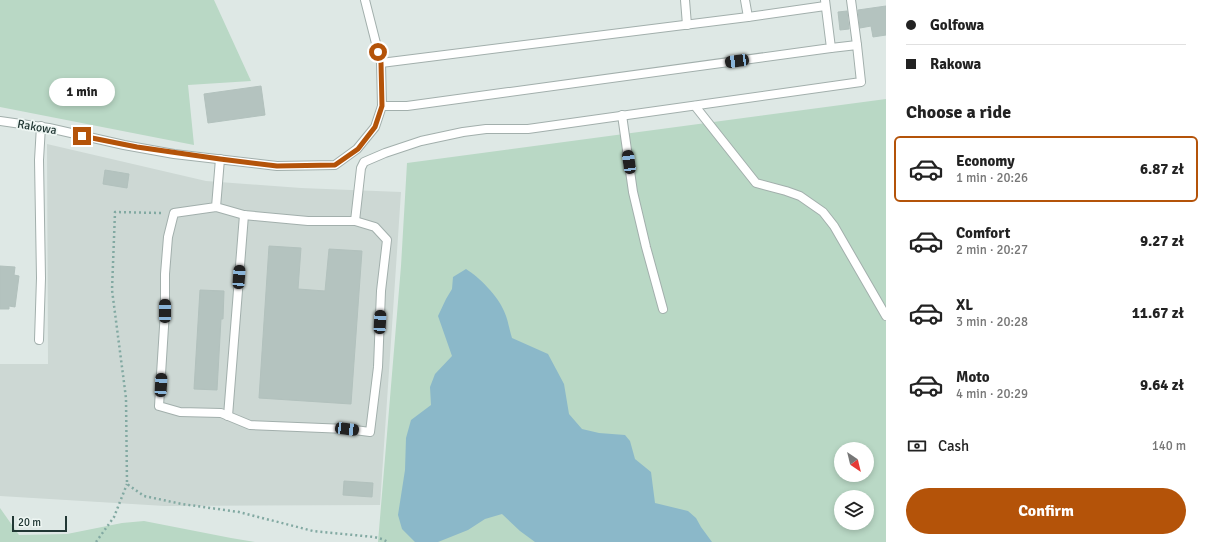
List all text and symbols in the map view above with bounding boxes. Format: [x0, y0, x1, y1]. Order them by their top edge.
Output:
text: Golfowa [930, 16, 984, 34]
route start [369, 43, 387, 61]
car [724, 53, 750, 69]
text: Rakowa [930, 55, 981, 73]
callout: 1 min [49, 78, 115, 106]
text: 1 min [66, 84, 98, 100]
text: Choose a ride [906, 101, 1011, 123]
street label: Rakowa [16, 117, 58, 138]
route end [73, 127, 91, 145]
car [621, 149, 637, 175]
icon: car [908, 151, 944, 187]
text: Economy [956, 152, 1015, 170]
text: 6.87 zł [1140, 160, 1184, 178]
text: 1 min · 20:26 [956, 170, 1028, 186]
icon: car [908, 223, 944, 259]
text: Comfort [956, 224, 1010, 242]
text: 9.27 zł [1140, 232, 1184, 250]
text: 2 min · 20:27 [956, 242, 1028, 258]
car [232, 265, 246, 289]
icon: car [908, 295, 944, 331]
text: XL [956, 296, 973, 314]
car [159, 299, 171, 323]
text: 11.67 zł [1132, 304, 1184, 322]
car [373, 310, 387, 334]
text: 3 min · 20:28 [956, 314, 1028, 330]
icon: car [908, 367, 944, 403]
text: Moto [956, 368, 990, 386]
car [154, 373, 168, 397]
text: 9.64 zł [1140, 376, 1184, 394]
text: 4 min · 20:29 [956, 386, 1028, 402]
car [334, 422, 360, 436]
icon: cash [906, 435, 928, 457]
text: Cash [938, 437, 969, 455]
text: 140 m [1152, 438, 1186, 454]
north arrow [834, 442, 874, 482]
map controls [834, 442, 874, 530]
button: Confirm [906, 488, 1186, 534]
button: layers [834, 490, 874, 530]
scale bar [12, 514, 67, 533]
text: 20 m [18, 516, 41, 529]

